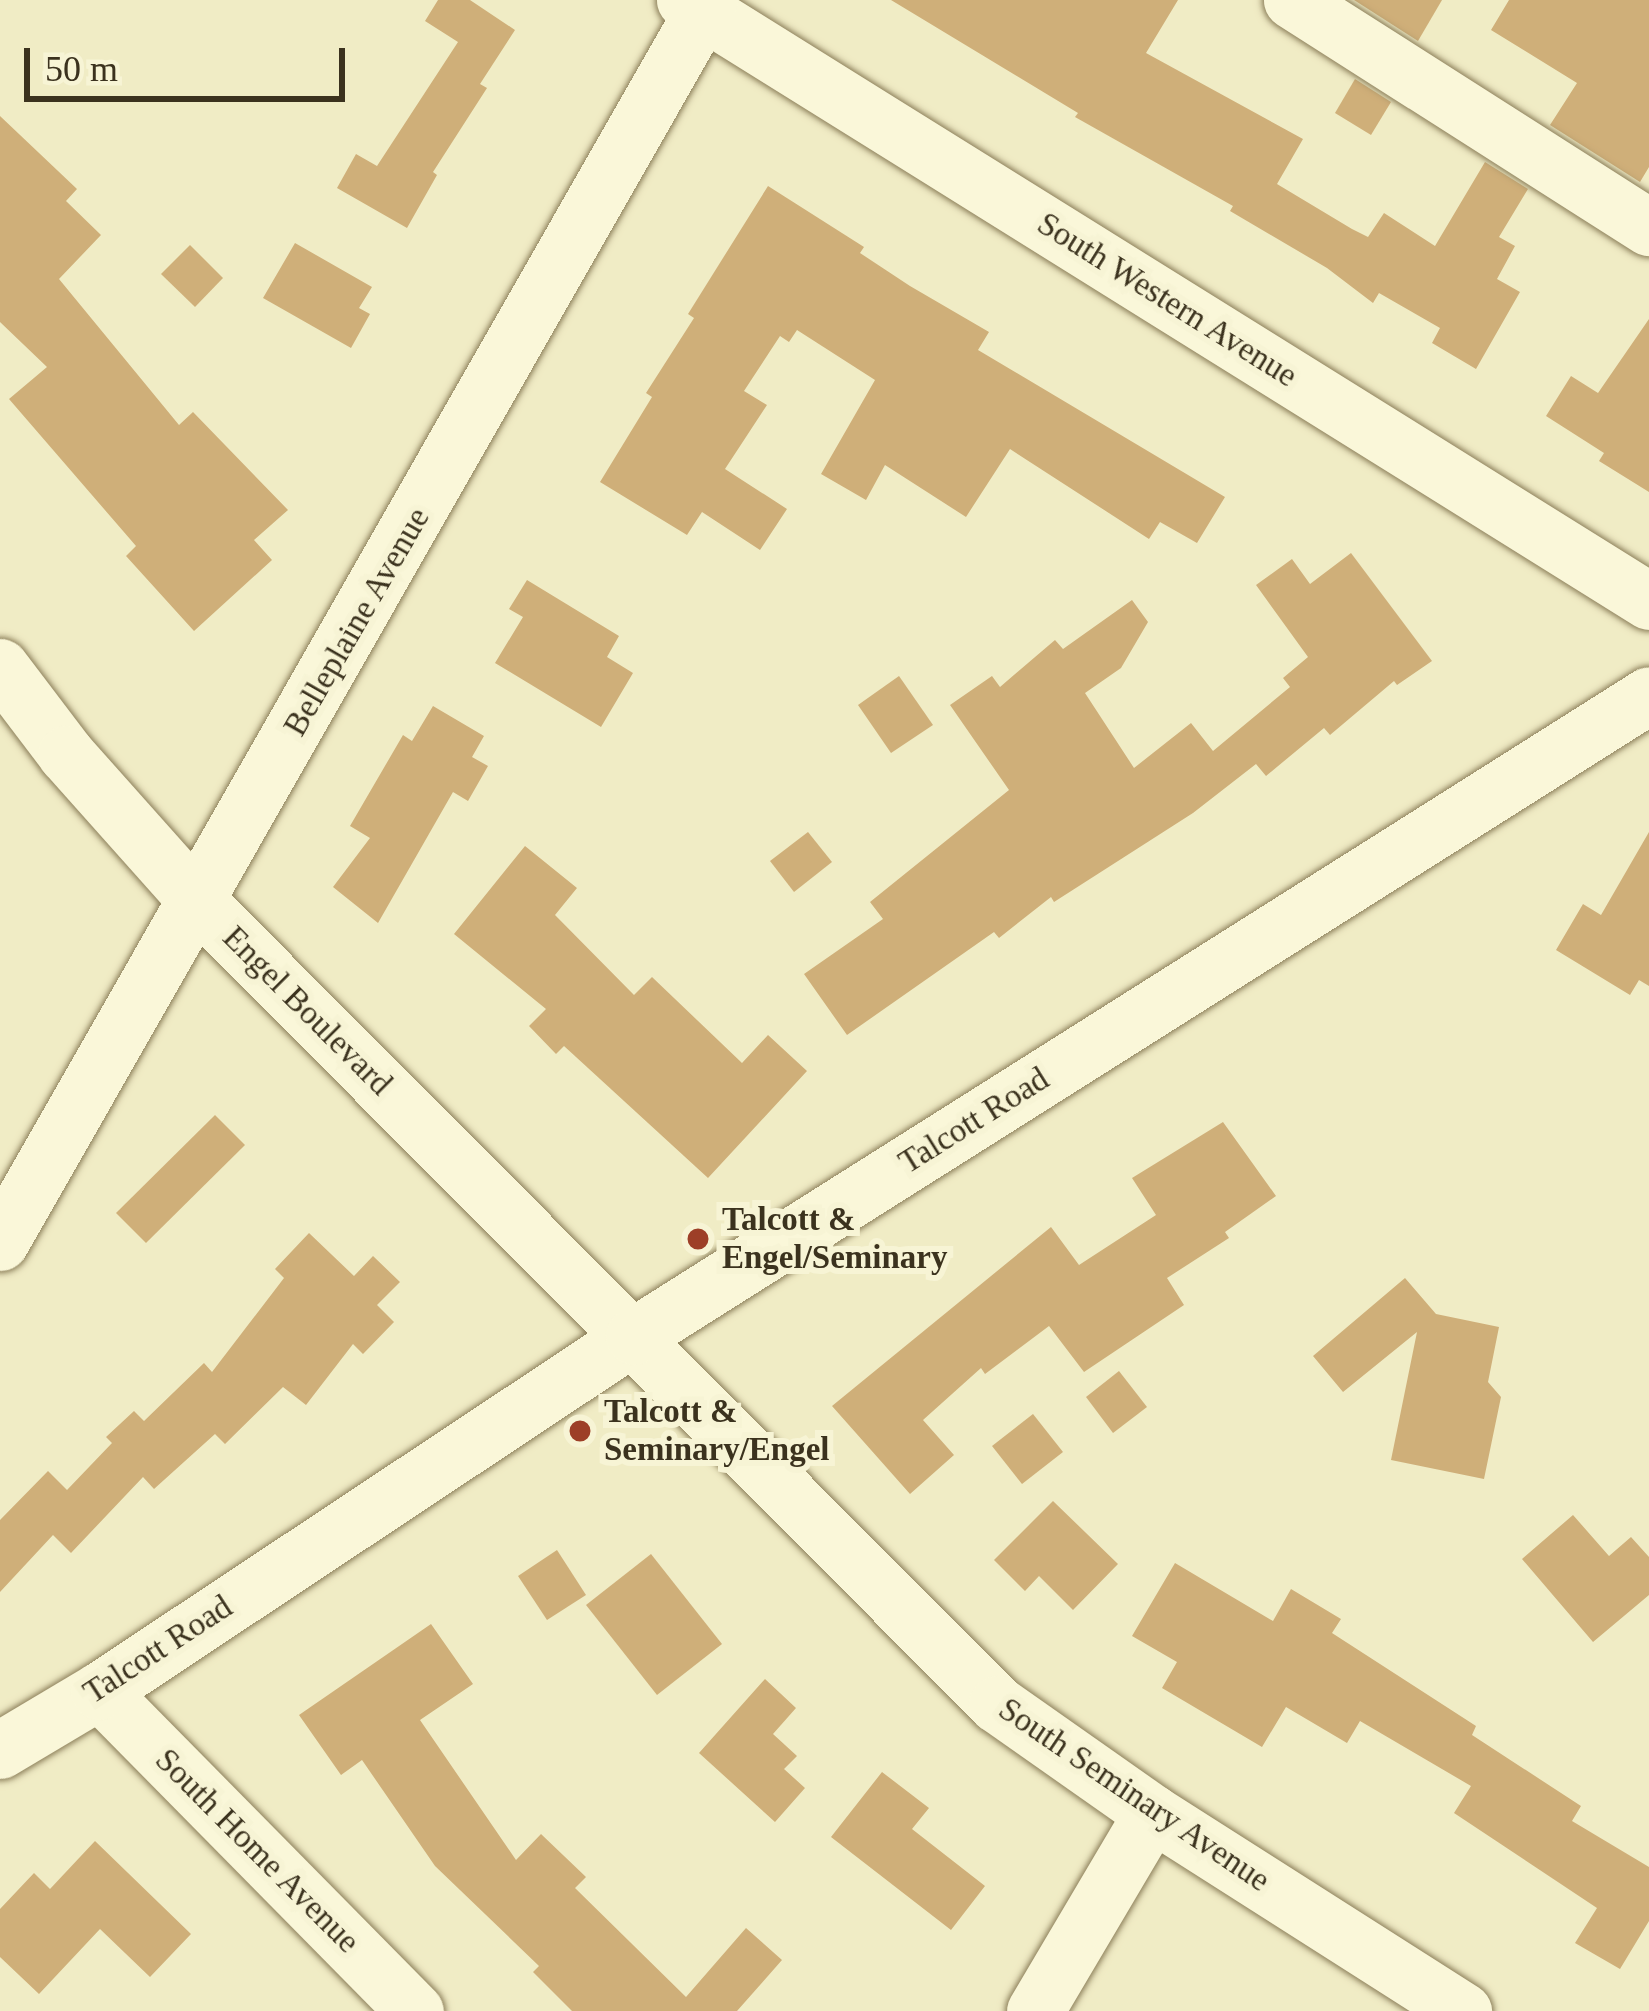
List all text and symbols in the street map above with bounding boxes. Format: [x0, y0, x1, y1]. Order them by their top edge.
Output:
scale bar [30, 24, 351, 98]
text: 50 m [45, 49, 118, 89]
street label: South Western Avenue [1029, 203, 1305, 397]
street label: Belleplaine Avenue [275, 500, 439, 744]
street label: Engel Boulevard [214, 918, 400, 1104]
street label: Talcott Road [892, 1059, 1056, 1183]
place label: Talcott & Engel/Seminary [722, 1200, 948, 1278]
marker: Talcott & Engel/Seminary [685, 1226, 711, 1252]
place label: Talcott & Seminary/Engel [604, 1392, 830, 1470]
marker: Talcott & Seminary/Engel [567, 1418, 593, 1444]
street label: Talcott Road [76, 1587, 240, 1713]
street label: South Seminary Avenue [990, 1689, 1278, 1901]
street label: South Home Avenue [146, 1740, 368, 1962]

